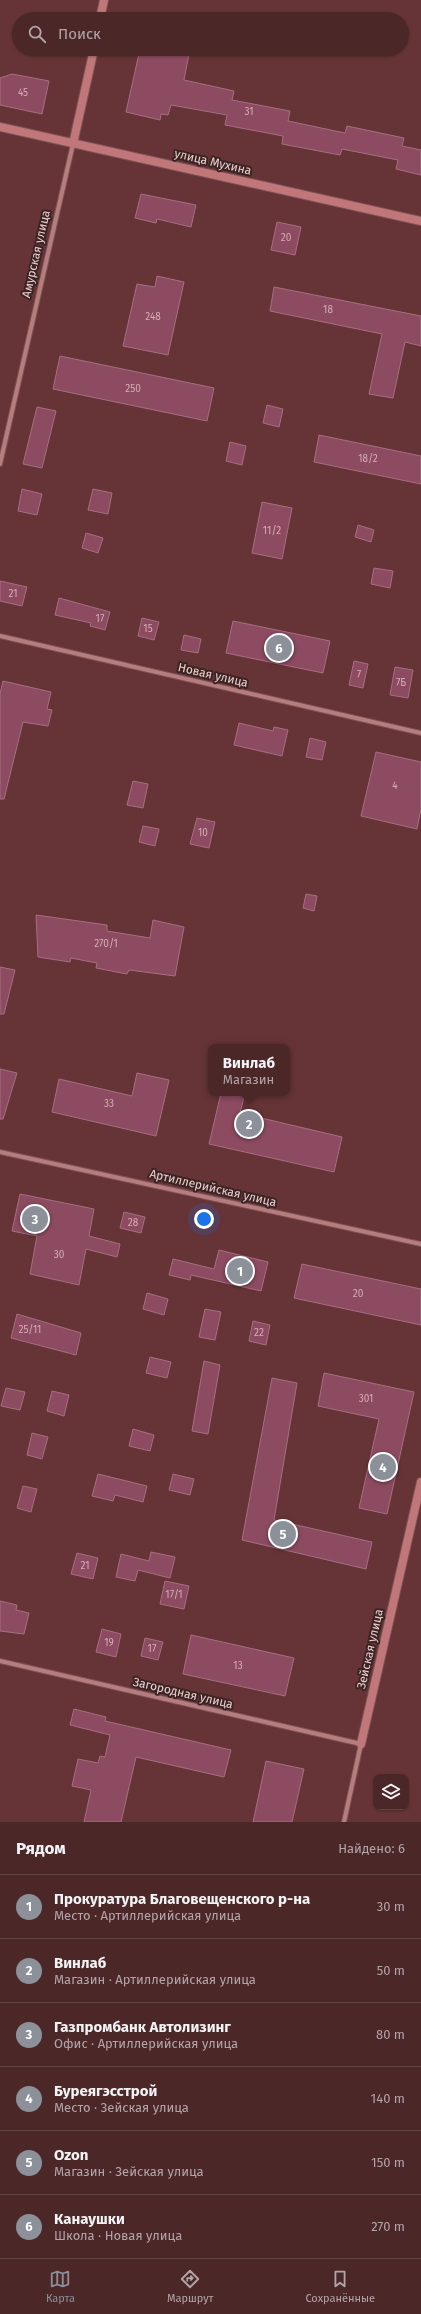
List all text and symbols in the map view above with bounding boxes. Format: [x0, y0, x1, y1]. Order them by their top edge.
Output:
search box [12, 12, 409, 56]
icon: search [26, 23, 48, 45]
text: Поиск [58, 25, 101, 43]
house number: 45 [18, 87, 28, 99]
house number: 31 [244, 106, 254, 118]
street label: улица Мухина [173, 146, 253, 178]
street label: Амурская улица [19, 209, 53, 299]
house number: 20 [281, 232, 292, 244]
house number: 18 [323, 304, 333, 316]
house number: 248 [145, 311, 161, 323]
house number: 250 [125, 383, 141, 395]
house number: 18/2 [358, 453, 378, 465]
house number: 11/2 [263, 525, 281, 537]
house number: 21 [8, 588, 18, 600]
house number: 17 [96, 613, 105, 625]
house number: 15 [143, 623, 153, 635]
pin: 6 [266, 633, 292, 663]
street label: Новая улица [177, 660, 249, 690]
house number: 7 [357, 669, 362, 681]
house number: 7Б [396, 677, 406, 689]
house number: 4 [392, 780, 398, 792]
house number: 10 [198, 827, 208, 839]
house number: 270/1 [94, 938, 118, 950]
popup [208, 1044, 290, 1096]
text: Винлаб [223, 1054, 275, 1072]
text: Магазин [223, 1072, 274, 1087]
house number: 33 [104, 1098, 114, 1110]
pin: 2 [236, 1109, 262, 1139]
street label: Артиллерийская улица [148, 1167, 278, 1209]
pin: 3 [22, 1204, 48, 1234]
your location [194, 1209, 214, 1229]
house number: 28 [128, 1217, 139, 1229]
house number: 30 [54, 1249, 65, 1261]
pin: 1 [227, 1256, 253, 1286]
house number: 20 [353, 1288, 364, 1300]
house number: 25/11 [19, 1324, 41, 1336]
house number: 22 [254, 1327, 264, 1339]
house number: 301 [359, 1393, 373, 1405]
pin: 4 [370, 1452, 396, 1482]
pin: 5 [270, 1519, 296, 1549]
house number: 21 [80, 1560, 90, 1572]
house number: 17/1 [165, 1589, 183, 1601]
street label: Зейская улица [354, 1608, 386, 1690]
house number: 19 [104, 1637, 114, 1649]
house number: 17 [148, 1643, 157, 1655]
house number: 13 [233, 1660, 243, 1672]
street label: Загородная улица [132, 1675, 234, 1711]
map controls [373, 1774, 409, 1810]
button: layers [373, 1774, 409, 1810]
text: Рядом [16, 1838, 66, 1859]
text: Найдено: 6 [338, 1841, 405, 1856]
text: Прокуратура Благовещенского р-на [54, 1890, 310, 1908]
text: 1 [26, 1899, 32, 1914]
text: 30 m [377, 1899, 405, 1914]
text: Место · Артиллерийская улица [54, 1908, 241, 1923]
text: Винлаб [54, 1954, 106, 1972]
text: 2 [26, 1963, 32, 1978]
text: 50 m [377, 1963, 405, 1978]
text: Магазин · Артиллерийская улица [54, 1972, 256, 1987]
text: Газпромбанк Автолизинг [54, 2018, 231, 2036]
text: 3 [26, 2027, 32, 2042]
text: 80 m [376, 2027, 405, 2042]
text: Офис · Артиллерийская улица [54, 2036, 238, 2051]
text: Буреягэсстрой [54, 2082, 157, 2100]
text: 4 [25, 2091, 33, 2106]
text: 140 m [371, 2091, 405, 2106]
text: Место · Зейская улица [54, 2100, 189, 2115]
text: Ozon [54, 2146, 88, 2164]
text: 5 [26, 2155, 32, 2170]
text: 150 m [371, 2155, 405, 2170]
text: Магазин · Зейская улица [54, 2164, 204, 2179]
text: Канаушки [54, 2210, 125, 2228]
text: 6 [25, 2219, 33, 2234]
text: 270 m [371, 2219, 405, 2234]
text: Школа · Новая улица [54, 2228, 182, 2243]
tab: Карта [46, 2268, 75, 2305]
tab: Маршрут [167, 2268, 214, 2305]
tab: Сохранённые [305, 2268, 375, 2305]

